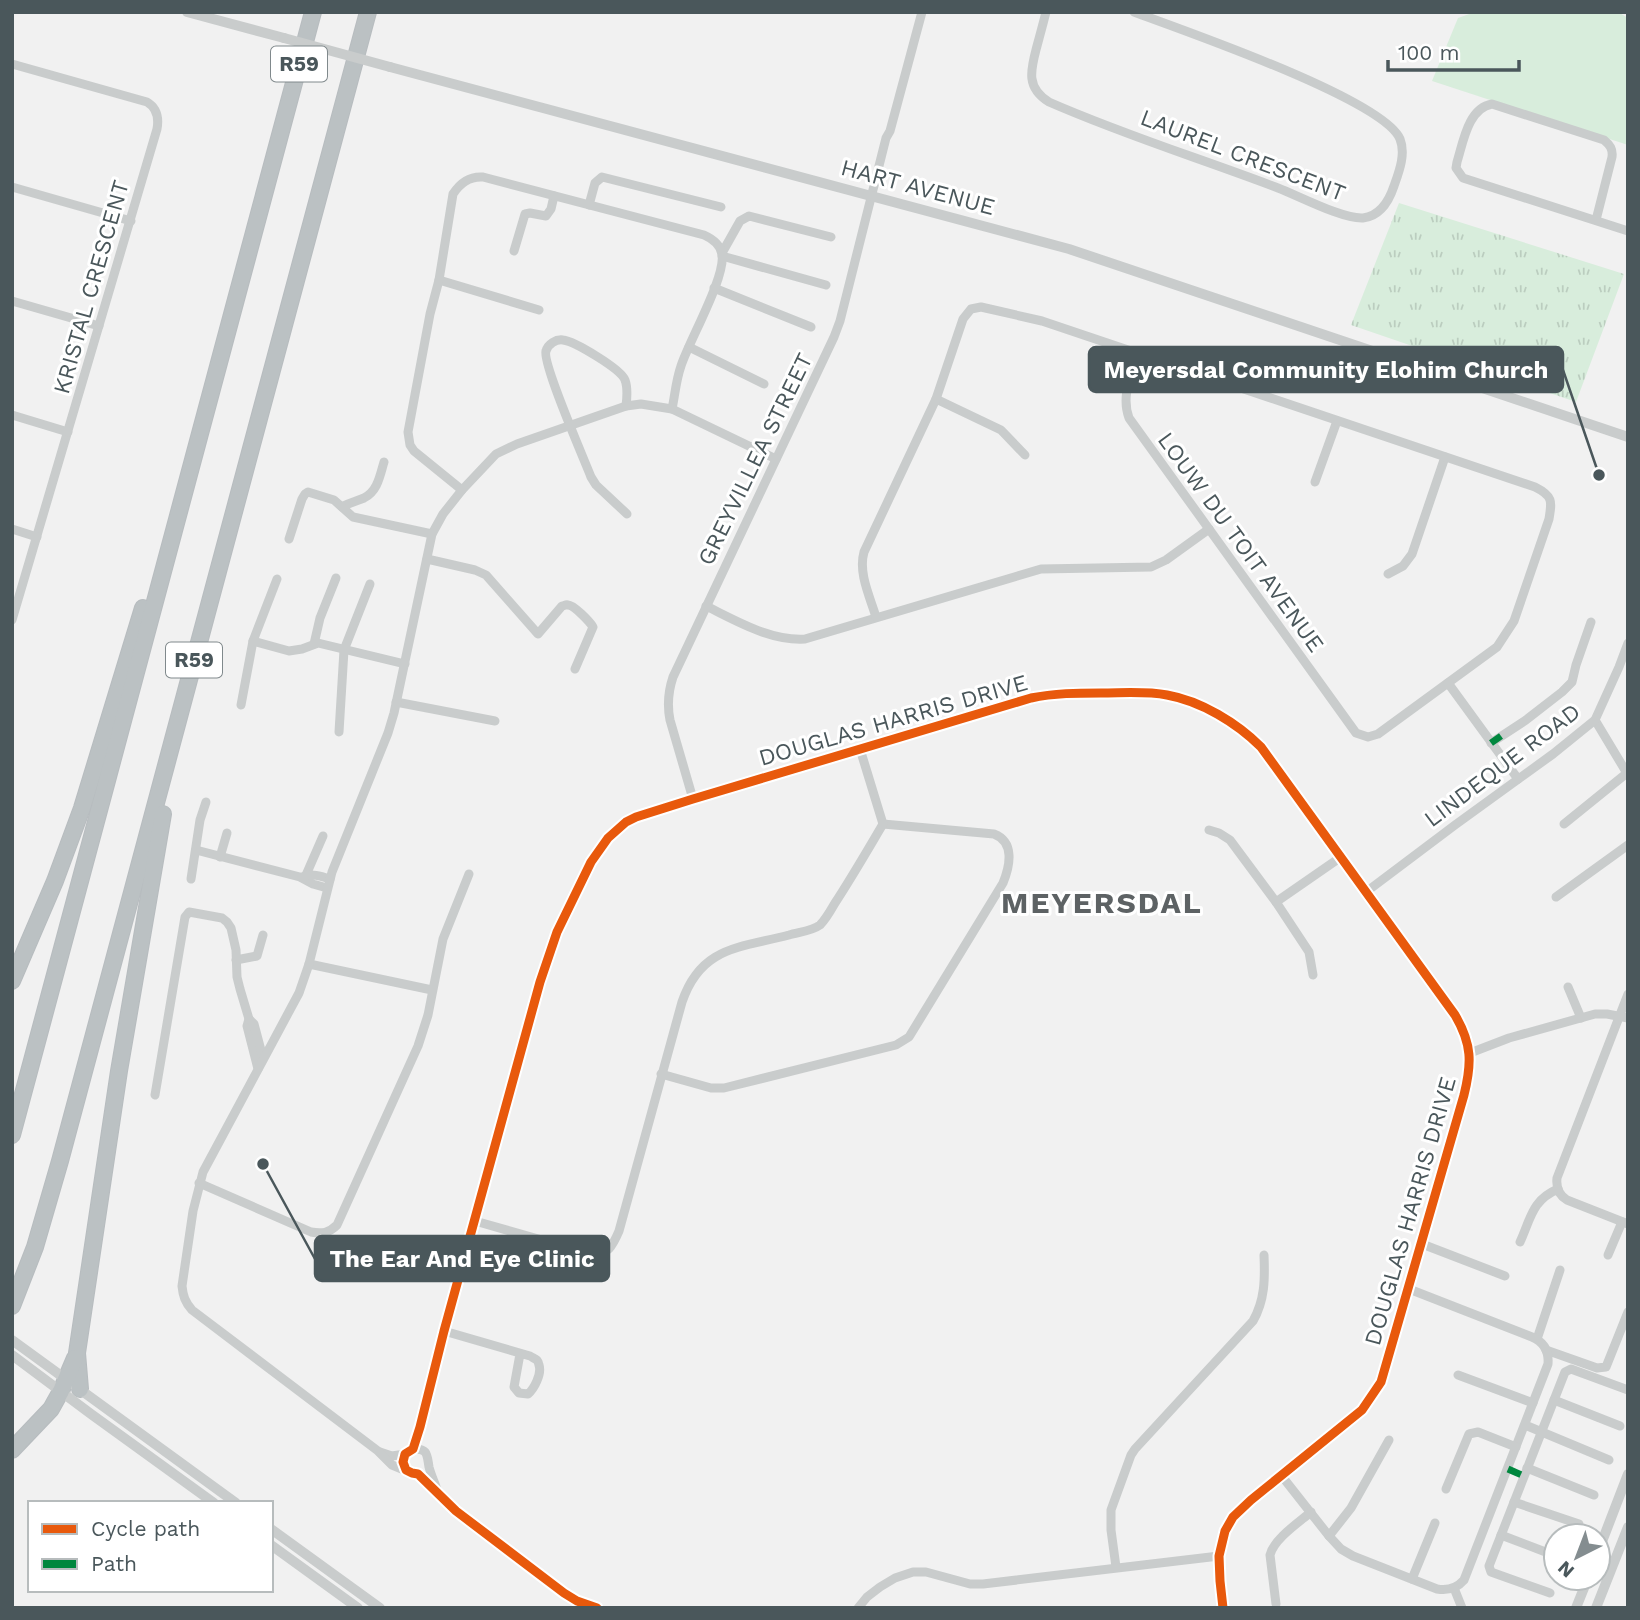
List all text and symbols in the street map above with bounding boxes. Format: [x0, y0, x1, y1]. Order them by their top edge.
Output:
scale bar [1388, 28, 1519, 72]
text: 100 m [1398, 40, 1460, 65]
road number: R59 [271, 46, 327, 82]
street label: LAUREL CRESCENT [1137, 104, 1349, 207]
street label: HART AVENUE [838, 154, 998, 221]
street label: KRISTAL CRESCENT [48, 177, 135, 397]
callout: Meyersdal Community Elohim Church [1089, 347, 1563, 392]
street label: GREYVILLEA STREET [692, 349, 819, 570]
text: Meyersdal Community Elohim Church [1104, 356, 1548, 384]
street label: LOUW DU TOIT AVENUE [1152, 427, 1329, 657]
road number: R59 [166, 642, 222, 678]
street label: DOUGLAS HARRIS DRIVE [756, 669, 1031, 772]
street label: LINDEQUE ROAD [1419, 698, 1585, 833]
district label: MEYERSDAL [1001, 885, 1203, 920]
street label: DOUGLAS HARRIS DRIVE [1359, 1074, 1462, 1349]
callout: The Ear And Eye Clinic [315, 1236, 609, 1281]
text: The Ear And Eye Clinic [329, 1245, 595, 1273]
legend [28, 1501, 273, 1592]
text: Cycle path [91, 1516, 200, 1541]
north arrow [1542, 1522, 1612, 1592]
text: Path [91, 1551, 137, 1576]
text: N [1553, 1556, 1579, 1583]

